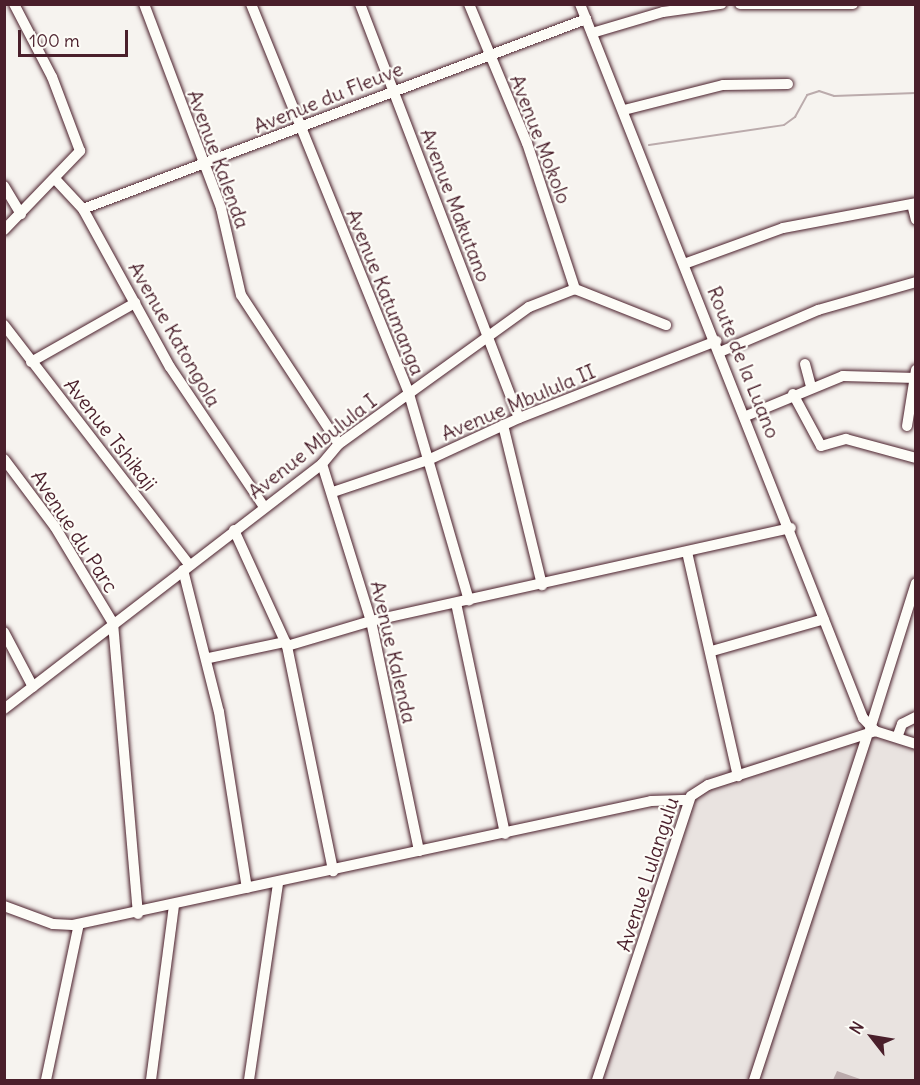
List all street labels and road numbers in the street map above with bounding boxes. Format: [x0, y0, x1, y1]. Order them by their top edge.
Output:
street label: Avenue du Fleuve [250, 56, 406, 138]
street label: Avenue Mokolo [505, 71, 577, 207]
street label: Avenue Kalenda [183, 87, 255, 231]
street label: Avenue Makutano [416, 125, 496, 285]
street label: Avenue Katumanga [342, 205, 430, 379]
street label: Avenue Katongola [124, 257, 226, 411]
street label: Route de la Luano [703, 282, 785, 442]
street label: Avenue Mbulula II [437, 359, 599, 445]
street label: Avenue Tshikaji [60, 373, 162, 495]
street label: Avenue Mbulula I [243, 388, 381, 504]
street label: Avenue du Parc [27, 465, 123, 597]
street label: Avenue Kalenda [366, 578, 422, 726]
street label: Avenue Lulangulu [611, 794, 683, 954]

